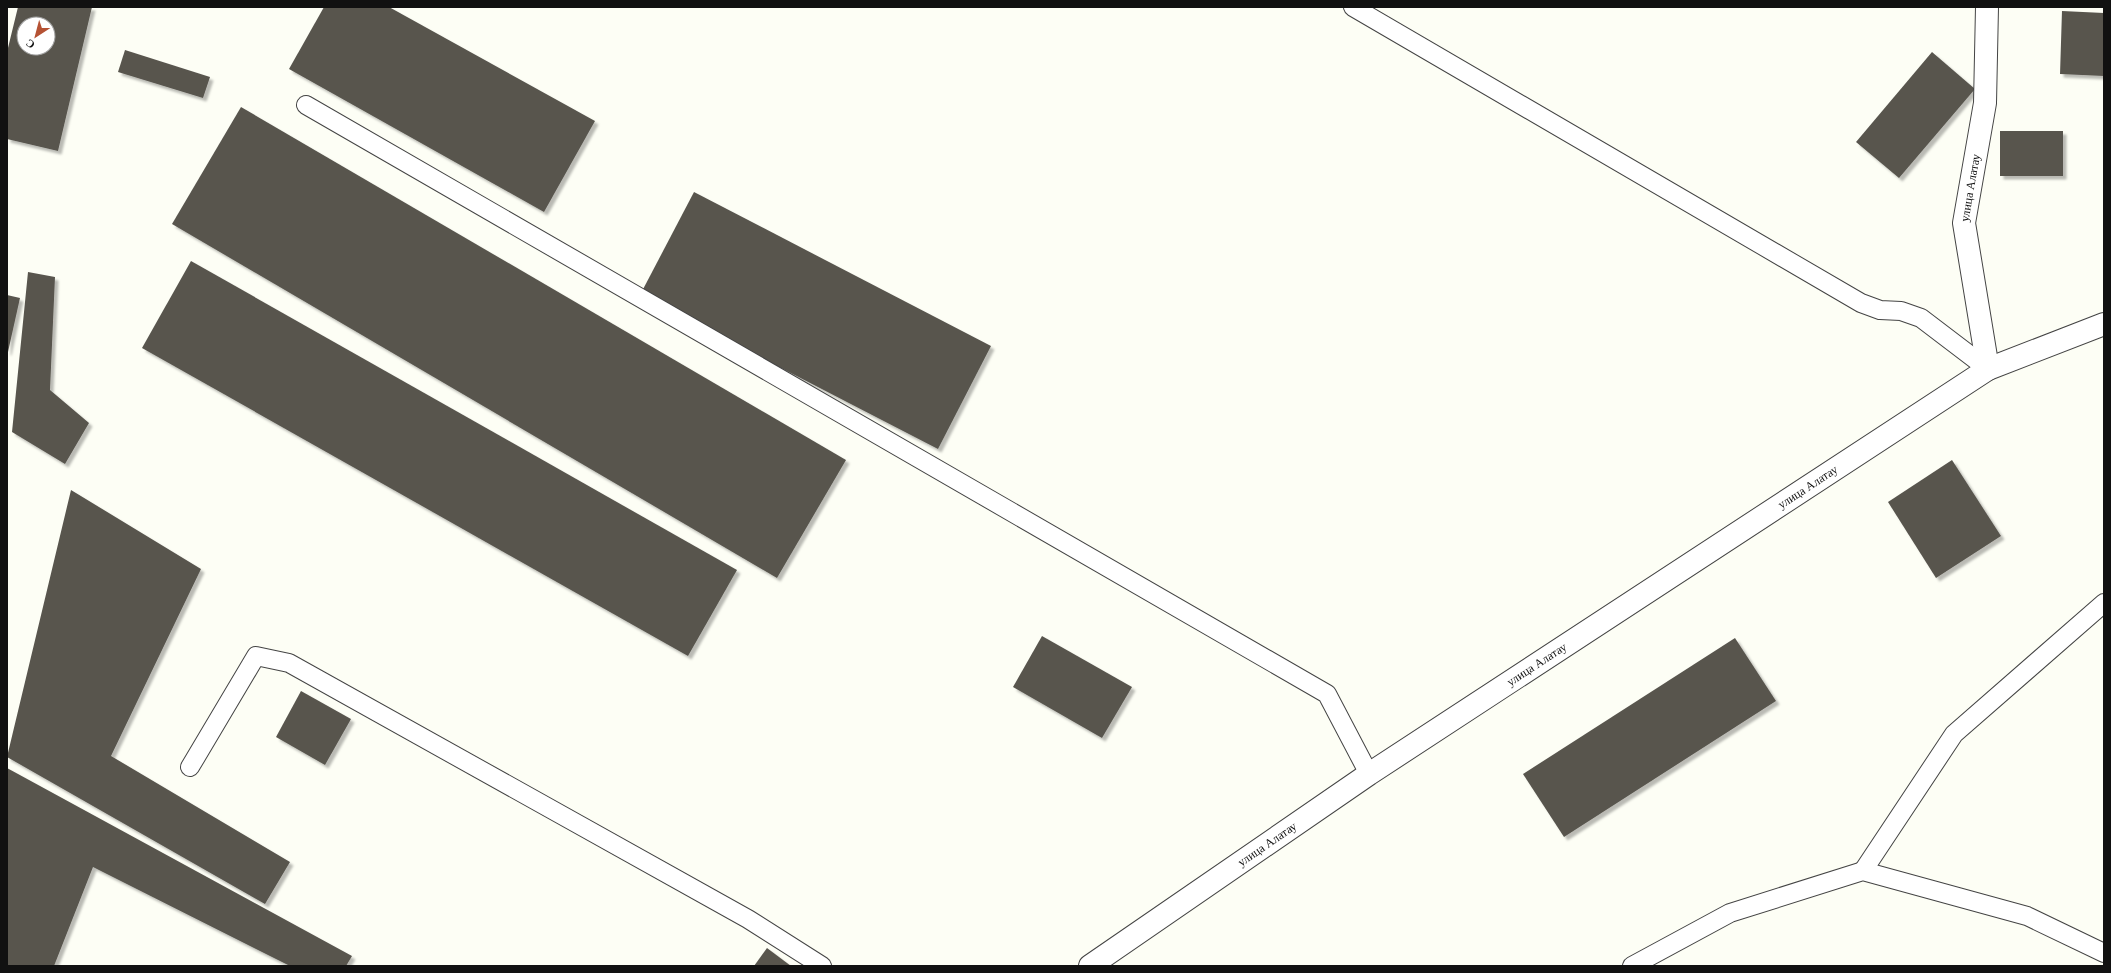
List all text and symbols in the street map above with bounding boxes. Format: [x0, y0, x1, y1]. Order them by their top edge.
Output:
north arrow [16, 16, 56, 56]
text: С [23, 37, 37, 51]
street label: улица Алатау [1957, 153, 1983, 223]
street label: улица Алатау [1775, 462, 1840, 512]
street label: улица Алатау [1504, 640, 1569, 689]
street label: улица Алатау [1235, 819, 1299, 869]

